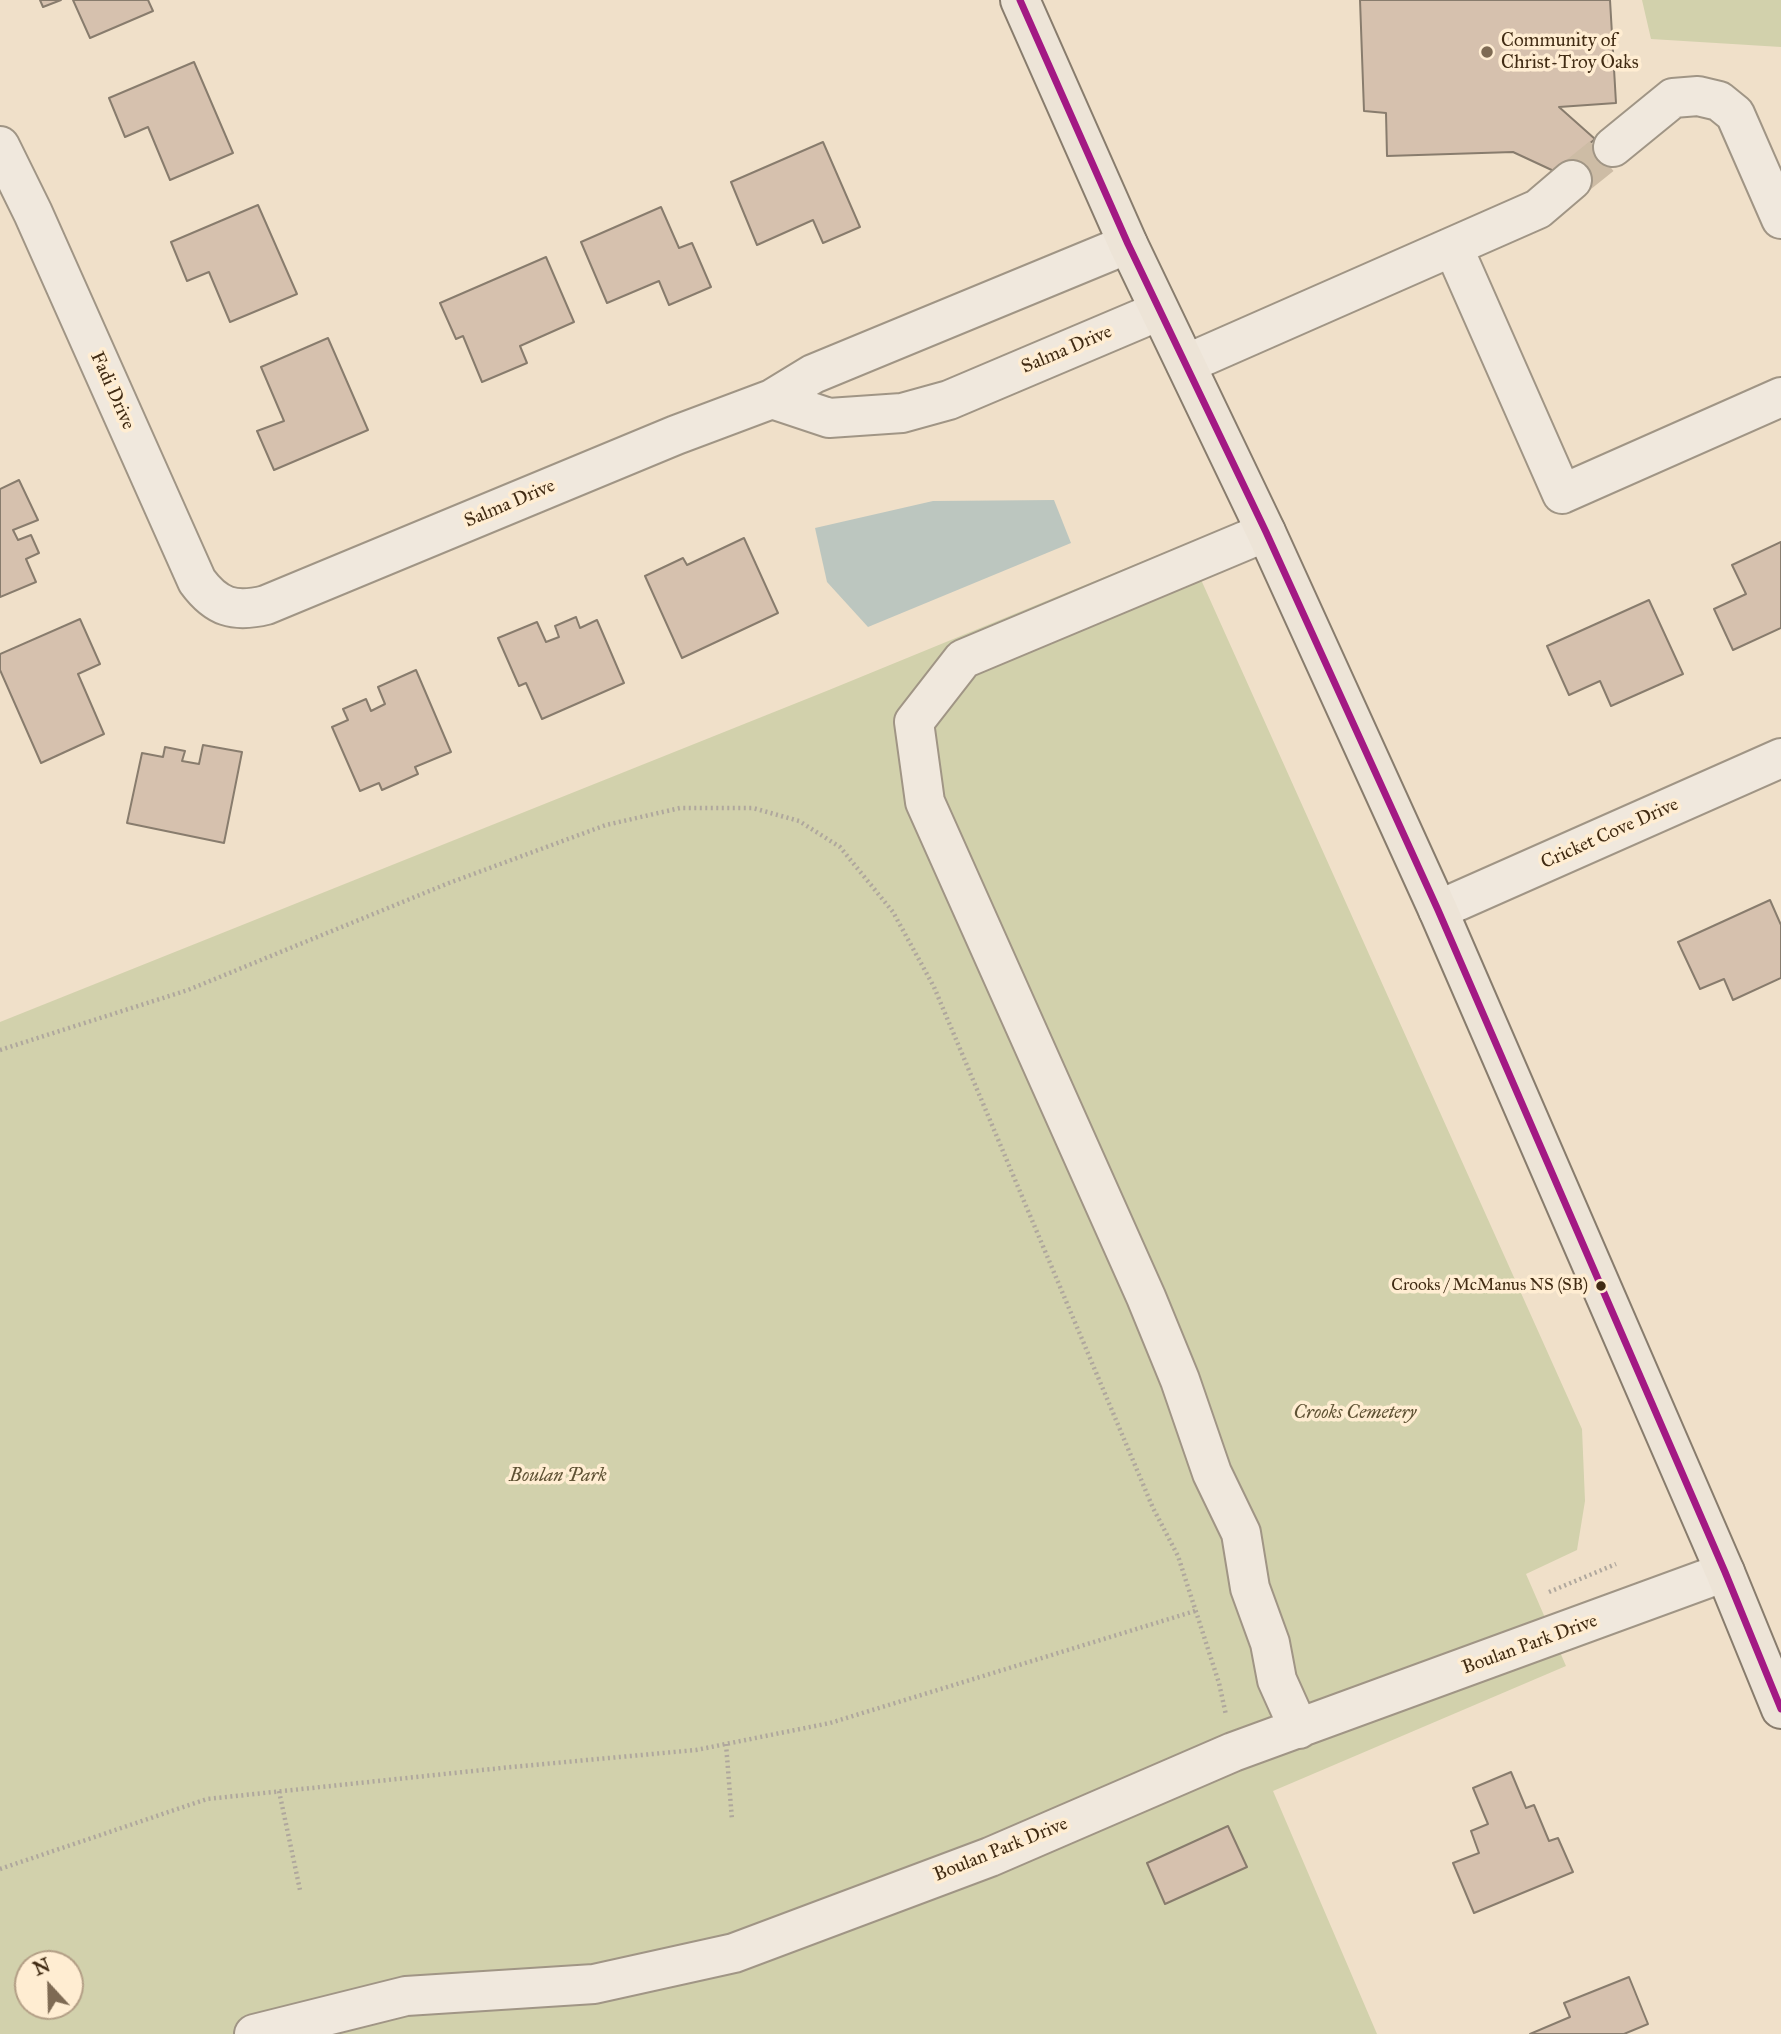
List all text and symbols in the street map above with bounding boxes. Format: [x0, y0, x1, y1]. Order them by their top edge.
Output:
place label: Community of Christ-Troy Oaks [1501, 30, 1639, 74]
marker: Community of Christ-Troy Oaks [1479, 44, 1495, 60]
street label: Salma Drive [1018, 321, 1116, 379]
street label: Fadi Drive [85, 349, 139, 433]
street label: Salma Drive [461, 475, 559, 533]
street label: Cricket Cove Drive [1538, 793, 1682, 875]
place label: Crooks / McManus NS (SB) [1391, 1276, 1588, 1296]
marker: Crooks / McManus NS (SB) [1594, 1279, 1608, 1293]
park label: Crooks Cemetery [1294, 1402, 1416, 1424]
park label: Boulan Park [509, 1465, 607, 1487]
street label: Boulan Park Drive [1459, 1610, 1601, 1680]
street label: Boulan Park Drive [931, 1813, 1071, 1887]
north arrow [14, 1950, 84, 2020]
text: N [30, 1953, 53, 1981]

